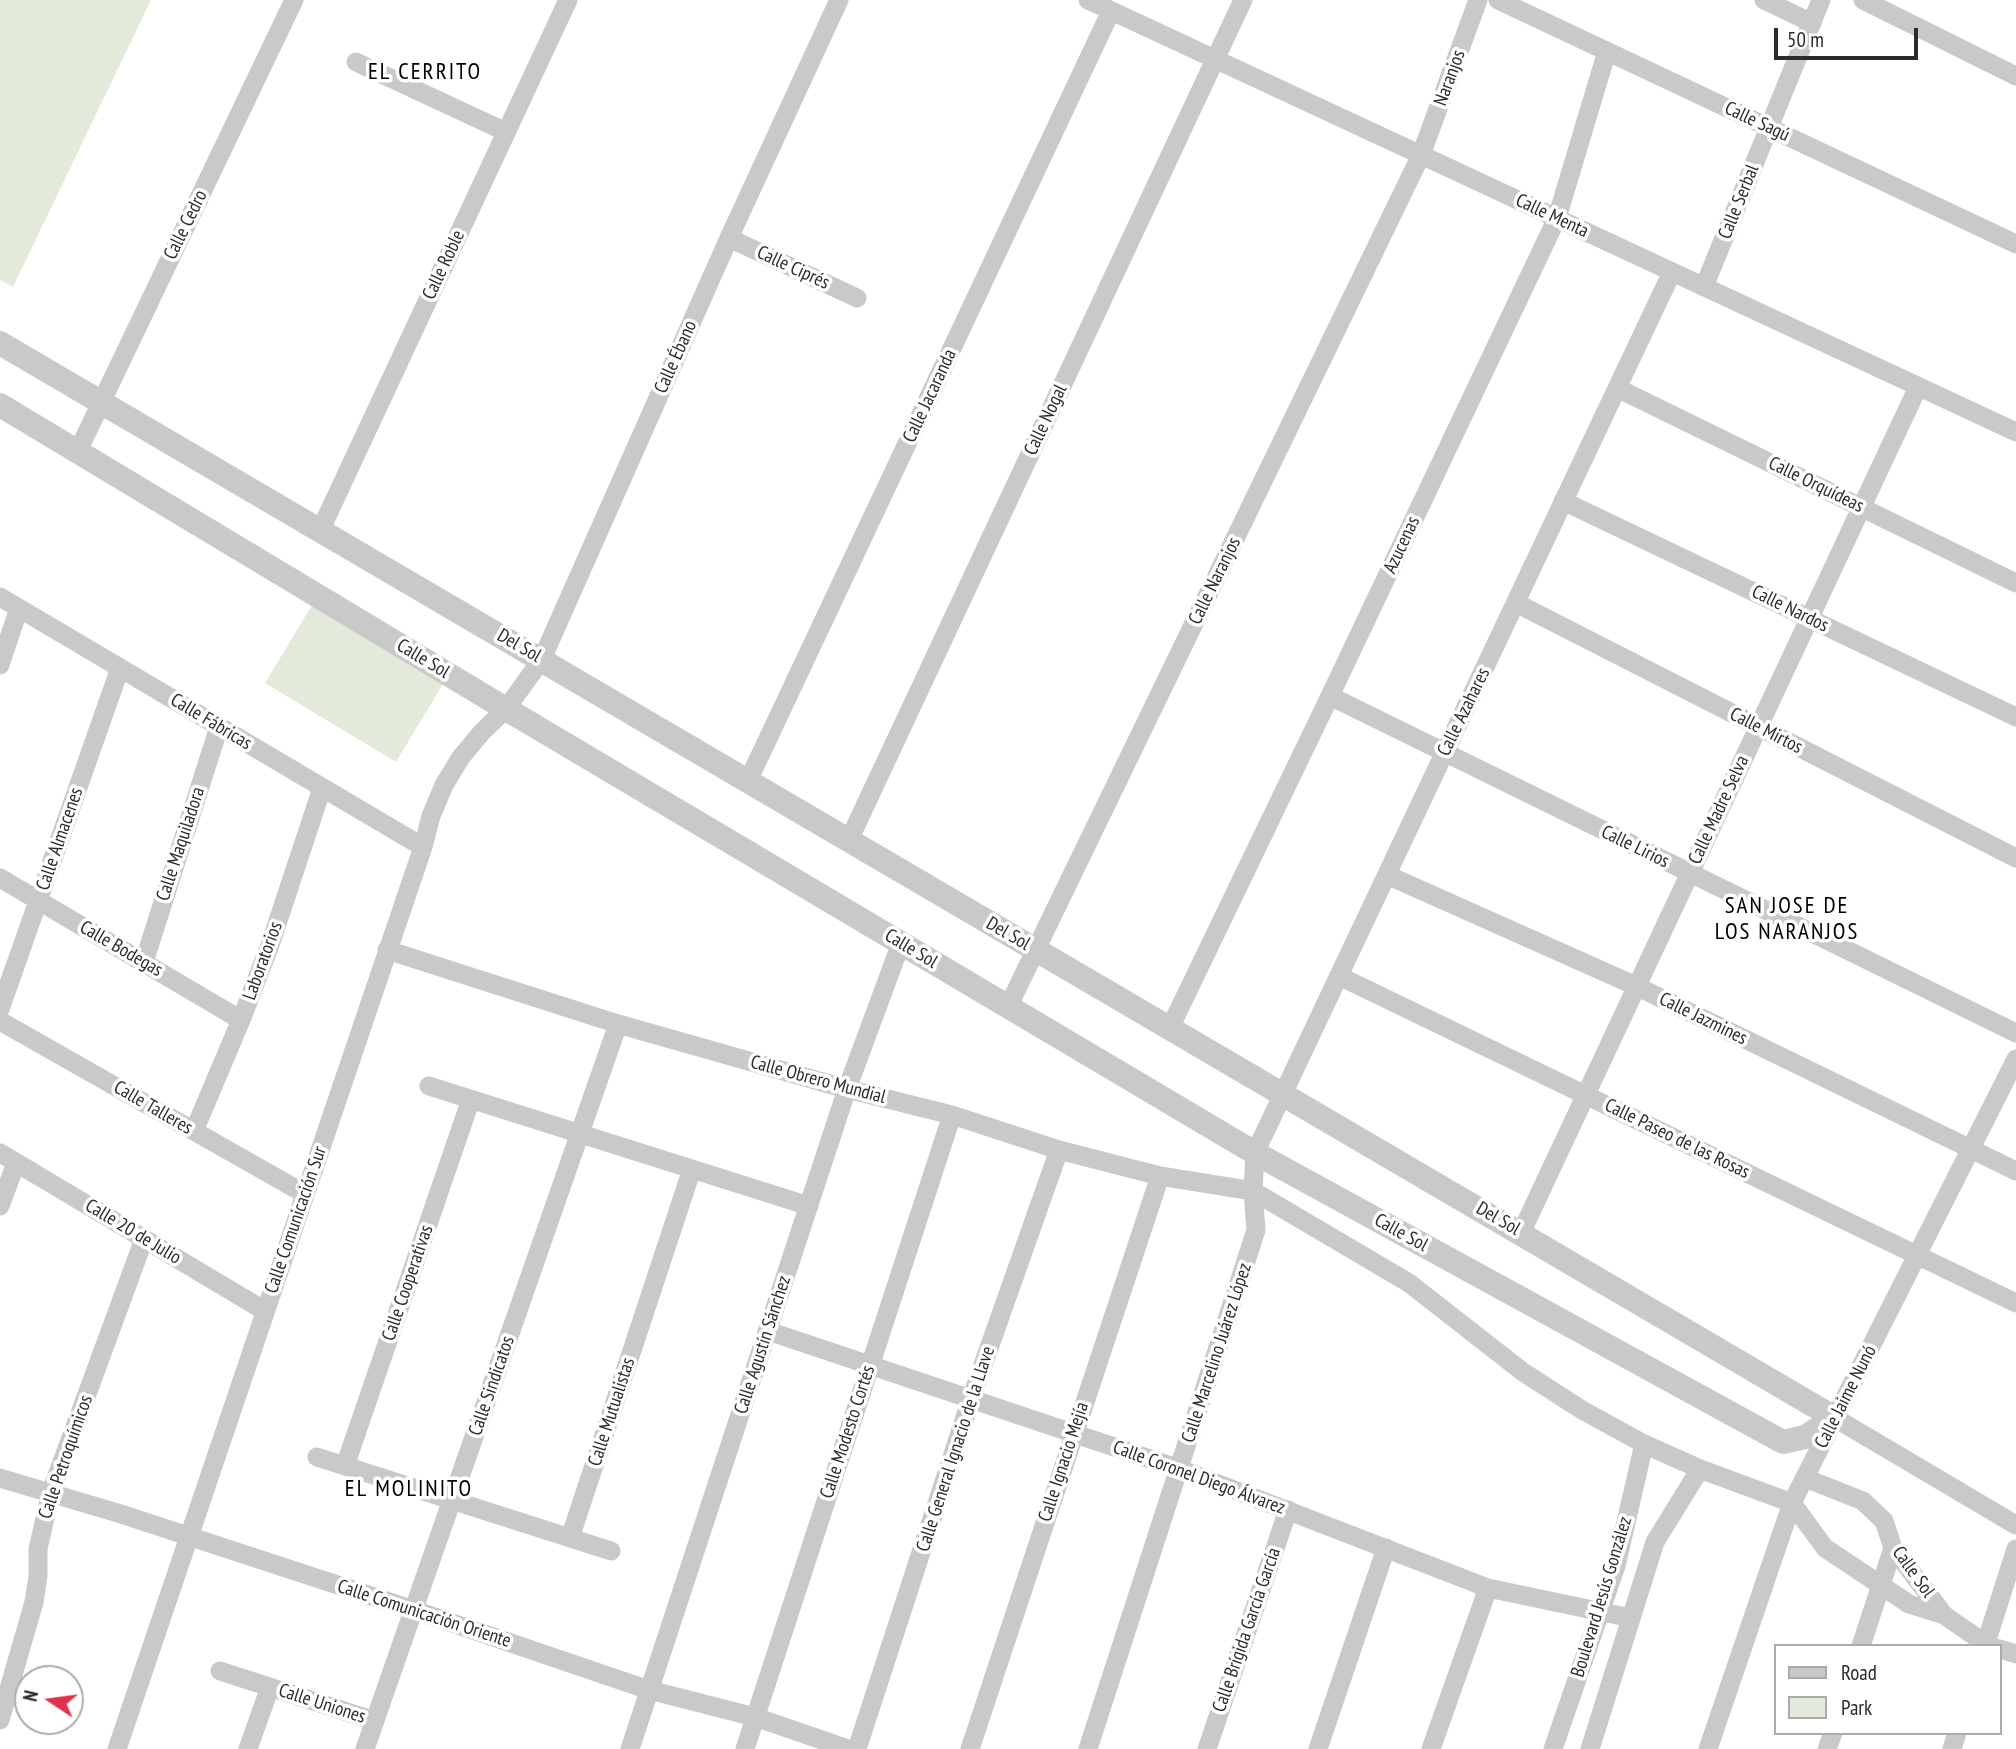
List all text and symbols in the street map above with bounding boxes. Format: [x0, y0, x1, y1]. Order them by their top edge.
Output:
scale bar [1778, 14, 1922, 58]
text: 50 m [1787, 26, 1824, 53]
street label: Naranjos [1429, 47, 1471, 109]
district label: EL CERRITO [369, 58, 481, 86]
street label: Calle Sagú [1721, 97, 1793, 147]
street label: Calle Serbal [1714, 161, 1764, 243]
street label: Calle Cedro [159, 187, 213, 263]
street label: Calle Menta [1512, 189, 1592, 243]
street label: Calle Roble [418, 227, 470, 303]
street label: Calle Ciprés [753, 241, 833, 295]
street label: Calle Ébano [650, 317, 702, 397]
street label: Calle Jacaranda [898, 346, 962, 446]
street label: Calle Nogal [1020, 381, 1072, 459]
street label: Calle Orquídeas [1765, 452, 1867, 518]
street label: Azucenas [1379, 513, 1425, 577]
street label: Calle Naranjos [1184, 534, 1246, 628]
street label: Calle Nardos [1748, 581, 1832, 637]
street label: Del Sol [493, 624, 545, 668]
street label: Calle Sol [392, 634, 454, 684]
street label: Calle Azahares [1433, 664, 1495, 760]
street label: Calle Fábricas [166, 689, 256, 755]
street label: Calle Mirtos [1726, 703, 1806, 759]
street label: Calle Madre Selva [1684, 752, 1754, 868]
street label: Calle Maquiladora [152, 784, 210, 904]
street label: Calle Almacenes [32, 785, 88, 893]
street label: Calle Lirios [1597, 821, 1673, 873]
district label: SAN JOSE DE LOS NARANJOS [1716, 892, 1858, 946]
street label: Del Sol [982, 912, 1034, 956]
street label: Calle Bodegas [75, 916, 167, 982]
street label: Laboratorios [238, 919, 288, 1003]
street label: Calle Sol [880, 924, 942, 974]
street label: Calle Jazmines [1655, 988, 1751, 1050]
street label: Calle Obrero Mundial [748, 1051, 888, 1109]
street label: Calle Talleres [109, 1076, 197, 1140]
street label: Calle Paseo de las Rosas [1601, 1094, 1753, 1184]
street label: Calle Comunicación Sur [260, 1144, 332, 1296]
street label: Calle 20 de Julio [81, 1195, 185, 1269]
street label: Del Sol [1472, 1197, 1524, 1241]
street label: Calle Sol [1370, 1209, 1432, 1257]
street label: Calle Cooperativas [378, 1222, 438, 1344]
street label: Calle Marcelino Juárez López [1177, 1260, 1257, 1446]
street label: Calle Agustín Sánchez [730, 1273, 796, 1417]
street label: Calle Sindicatos [464, 1333, 520, 1439]
street label: Calle Jaime Nunó [1810, 1342, 1882, 1452]
street label: Calle General Ignacio de la Llave [912, 1344, 1000, 1554]
street label: Calle Mutualistas [584, 1355, 640, 1469]
street label: Calle Modesto Cortés [816, 1363, 880, 1501]
street label: Calle Petroquímicos [34, 1392, 98, 1522]
street label: Calle Ignacio Mejía [1034, 1399, 1094, 1525]
street label: Calle Coronel Diego Álvarez [1110, 1436, 1288, 1520]
district label: EL MOLINITO [346, 1475, 472, 1503]
street label: Boulevard Jesús González [1567, 1514, 1637, 1680]
street label: Calle Sol [1887, 1542, 1939, 1602]
street label: Calle Brígida García García [1208, 1545, 1286, 1715]
street label: Calle Comunicación Oriente [334, 1575, 514, 1653]
legend [1774, 1644, 2002, 1735]
text: Road [1841, 1659, 1877, 1686]
north arrow [14, 1665, 84, 1735]
street label: Calle Uniones [276, 1679, 368, 1729]
text: N [18, 1688, 43, 1703]
text: Park [1841, 1694, 1872, 1721]

